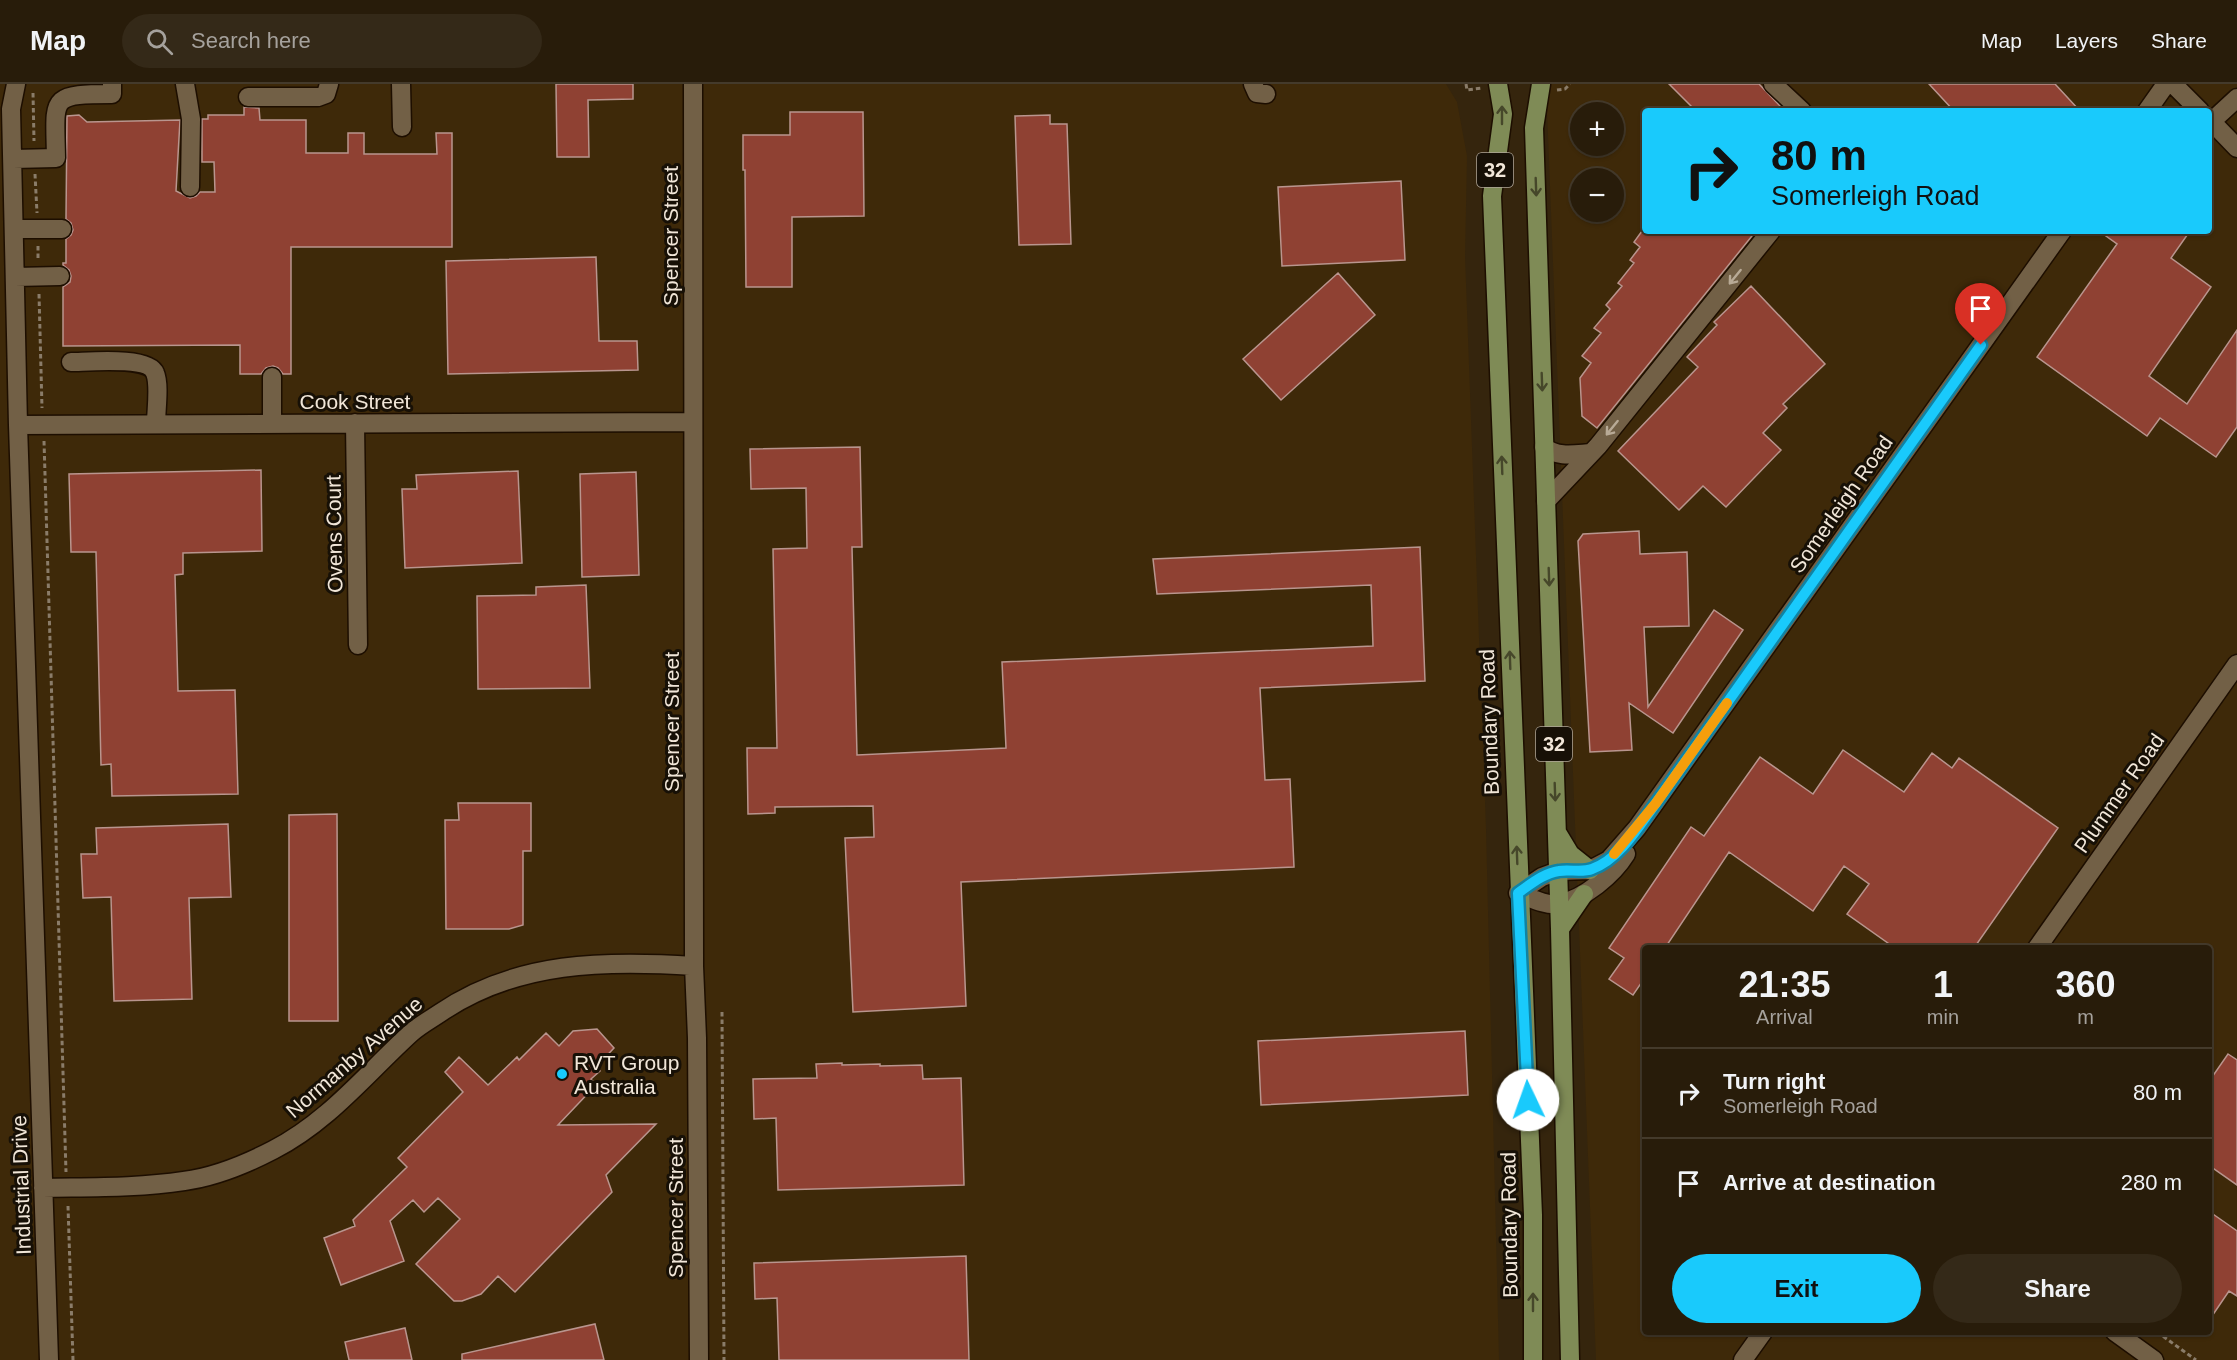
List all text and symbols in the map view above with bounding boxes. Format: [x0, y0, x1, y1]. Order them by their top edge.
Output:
search box [122, 14, 542, 68]
text: Map [30, 25, 86, 56]
icon: search [143, 25, 176, 58]
text: Search here [191, 28, 311, 53]
text: Map [1981, 29, 2022, 52]
text: Layers [2055, 29, 2118, 52]
text: Share [2151, 29, 2207, 52]
map controls [1570, 102, 1624, 222]
button: + [1570, 102, 1624, 156]
one-way arrow [1496, 105, 1508, 125]
icon: right [1672, 132, 1750, 210]
text: 80 m [1771, 132, 1867, 179]
road number: 32 [1477, 153, 1513, 187]
street label: Spencer Street [659, 166, 682, 306]
button: − [1570, 168, 1624, 222]
one-way arrow [1530, 176, 1541, 196]
text: Somerleigh Road [1771, 181, 1980, 211]
one-way arrow [1728, 268, 1741, 284]
pin [1955, 283, 2006, 345]
icon: arrive [1964, 292, 1997, 325]
one-way arrow [1537, 371, 1548, 391]
street label: Cook Street [300, 390, 411, 413]
one-way arrow [1606, 420, 1619, 436]
street label: Somerleigh Road [1785, 431, 1897, 577]
one-way arrow [1497, 456, 1508, 476]
street label: Ovens Court [321, 475, 347, 593]
one-way arrow [1543, 566, 1554, 586]
street label: Boundary Road [1475, 649, 1503, 795]
one-way arrow [1504, 650, 1515, 670]
street label: Spencer Street [660, 652, 683, 792]
road number: 32 [1536, 727, 1572, 761]
street label: Plummer Road [2069, 729, 2169, 857]
one-way arrow [1550, 782, 1561, 802]
one-way arrow [1511, 845, 1523, 865]
text: 21:35 [1738, 964, 1830, 1005]
text: 1 [1933, 964, 1953, 1005]
text: 360 [2055, 964, 2116, 1005]
street label: Normanby Avenue [281, 992, 427, 1122]
text: Arrival [1756, 1006, 1813, 1028]
text: min [1927, 1006, 1959, 1028]
text: m [2077, 1006, 2094, 1028]
place label: RVT Group Australia [574, 1051, 679, 1098]
marker: RVT Group Australia [555, 1067, 569, 1081]
position arrow [1496, 1068, 1560, 1132]
text: Turn right [1723, 1069, 1825, 1094]
icon: right [1672, 1077, 1705, 1110]
text: 80 m [2133, 1080, 2182, 1105]
text: Somerleigh Road [1723, 1095, 1878, 1117]
street label: Industrial Drive [7, 1115, 35, 1255]
street label: Spencer Street [664, 1138, 687, 1278]
street label: Boundary Road [1496, 1152, 1522, 1298]
icon: arrive [1672, 1167, 1705, 1200]
text: Arrive at destination [1723, 1170, 1936, 1195]
text: 280 m [2121, 1170, 2182, 1195]
button: Exit [1672, 1254, 1921, 1323]
button: Share [1933, 1254, 2182, 1323]
one-way arrow [1527, 1292, 1539, 1312]

